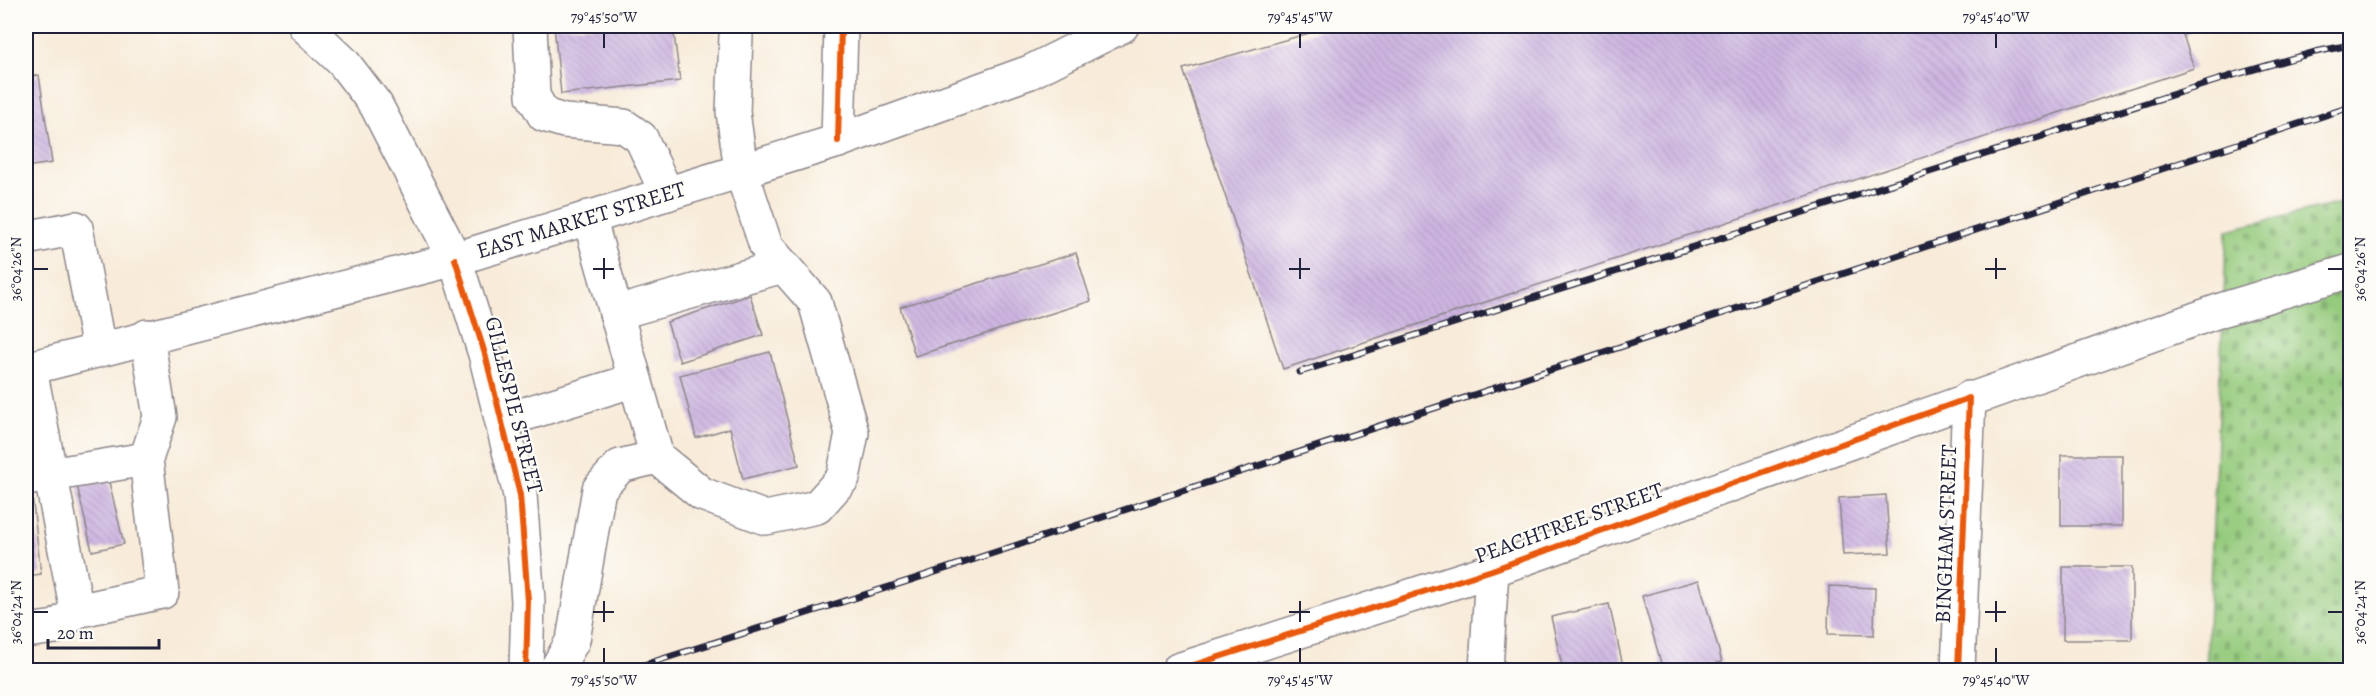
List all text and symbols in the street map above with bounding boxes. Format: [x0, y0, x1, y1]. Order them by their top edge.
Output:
text: 79°45'50"W [571, 7, 637, 27]
text: 79°45'45"W [1267, 7, 1333, 27]
text: 79°45'40"W [1963, 7, 2029, 27]
street label: EAST MARKET STREET [473, 174, 689, 266]
text: 36°04'26"N [6, 237, 26, 301]
text: 36°04'26"N [2350, 237, 2370, 301]
street label: GILLESPIE STREET [478, 313, 550, 497]
street label: BINGHAM STREET [1928, 444, 1964, 624]
street label: PEACHTREE STREET [1471, 475, 1667, 571]
text: 36°04'24"N [6, 580, 26, 644]
text: 36°04'24"N [2350, 580, 2370, 644]
scale bar [48, 612, 159, 650]
text: 20 m [57, 621, 94, 645]
text: 79°45'50"W [571, 670, 637, 690]
text: 79°45'45"W [1267, 670, 1333, 690]
text: 79°45'40"W [1963, 670, 2029, 690]

